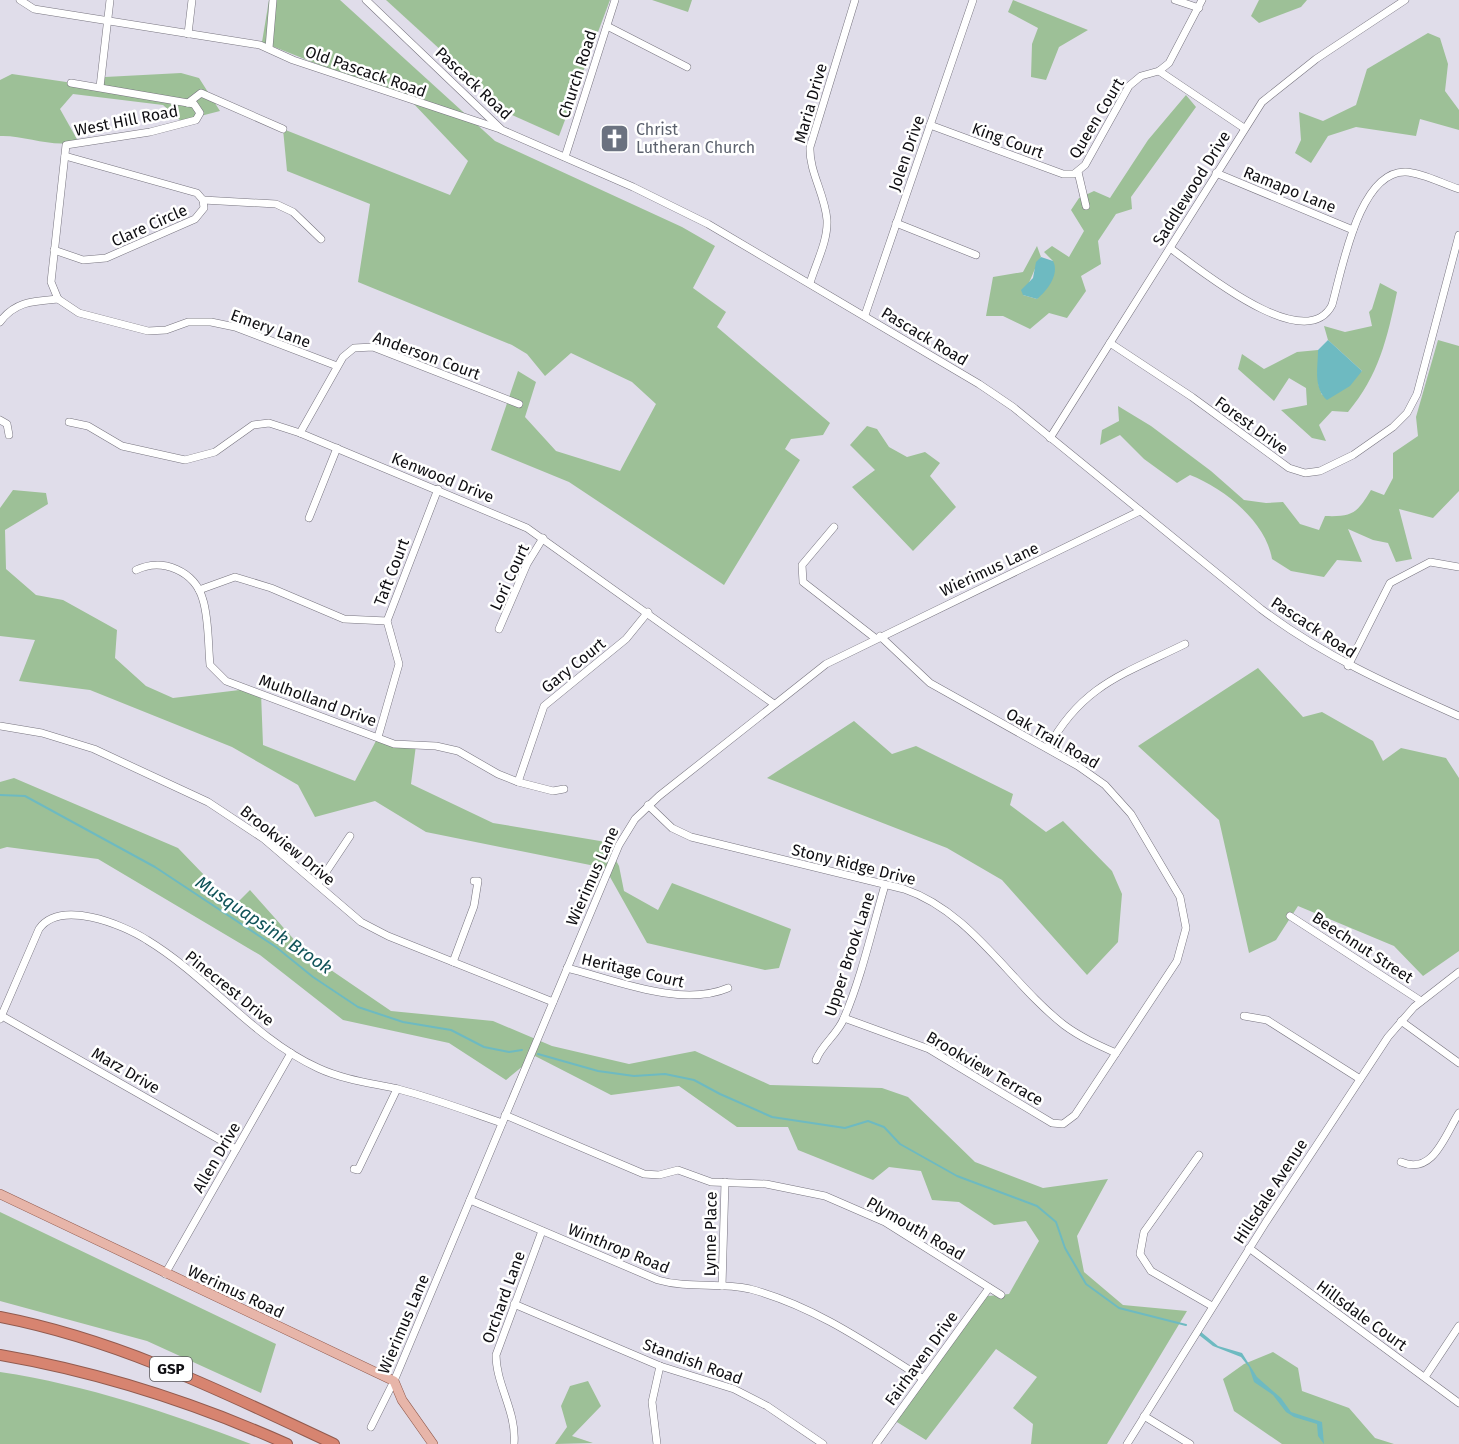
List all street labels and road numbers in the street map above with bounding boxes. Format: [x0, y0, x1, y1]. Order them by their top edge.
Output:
street label: Church Road [554, 28, 601, 121]
street label: Old Pascack Road [303, 42, 429, 101]
street label: Pascack Road [431, 43, 516, 124]
street label: Maria Drive [790, 61, 831, 145]
street label: Queen Court [1065, 74, 1128, 162]
street label: West Hill Road [73, 101, 180, 140]
street label: Jolen Drive [885, 113, 928, 193]
street label: King Court [969, 119, 1047, 162]
street label: Saddlewood Drive [1149, 128, 1234, 249]
street label: Ramapo Lane [1241, 162, 1339, 217]
street label: Clare Circle [108, 200, 190, 251]
street label: Pascack Road [878, 303, 971, 370]
street label: Emery Lane [228, 305, 313, 352]
street label: Anderson Court [371, 327, 483, 384]
street label: Forest Drive [1211, 392, 1292, 458]
street label: Kenwood Drive [389, 448, 497, 507]
street label: Taft Court [370, 536, 413, 609]
street label: Wierimus Lane [937, 538, 1041, 601]
street label: Lori Court [486, 541, 533, 613]
street label: Pascack Road [1268, 593, 1360, 662]
street label: Gary Court [538, 634, 609, 697]
street label: Mulholland Drive [256, 670, 379, 731]
street label: Oak Trail Road [1003, 704, 1103, 773]
street label: Brookview Drive [236, 801, 339, 889]
street label: Wierimus Lane [562, 824, 623, 929]
street label: Stony Ridge Drive [790, 840, 918, 889]
street label: Upper Brook Lane [820, 889, 879, 1019]
street label: Beechnut Street [1309, 908, 1417, 987]
street label: Pinecrest Drive [181, 947, 278, 1030]
street label: Heritage Court [580, 949, 686, 992]
street label: Brookview Terrace [923, 1027, 1047, 1110]
street label: Marz Drive [88, 1043, 163, 1098]
street label: Allen Drive [189, 1119, 244, 1196]
street label: Hillsdale Avenue [1229, 1135, 1311, 1247]
street label: Lynne Place [700, 1191, 721, 1277]
street label: Plymouth Road [863, 1193, 968, 1264]
street label: Winthrop Road [565, 1219, 672, 1277]
street label: Orchard Lane [478, 1249, 529, 1346]
street label: Werimus Road [185, 1261, 287, 1322]
street label: Wierimus Lane [374, 1271, 433, 1377]
street label: Hillsdale Court [1313, 1276, 1411, 1355]
street label: Fairhaven Drive [881, 1307, 962, 1409]
street label: Standish Road [640, 1335, 745, 1388]
road number: GSP [150, 1357, 192, 1381]

